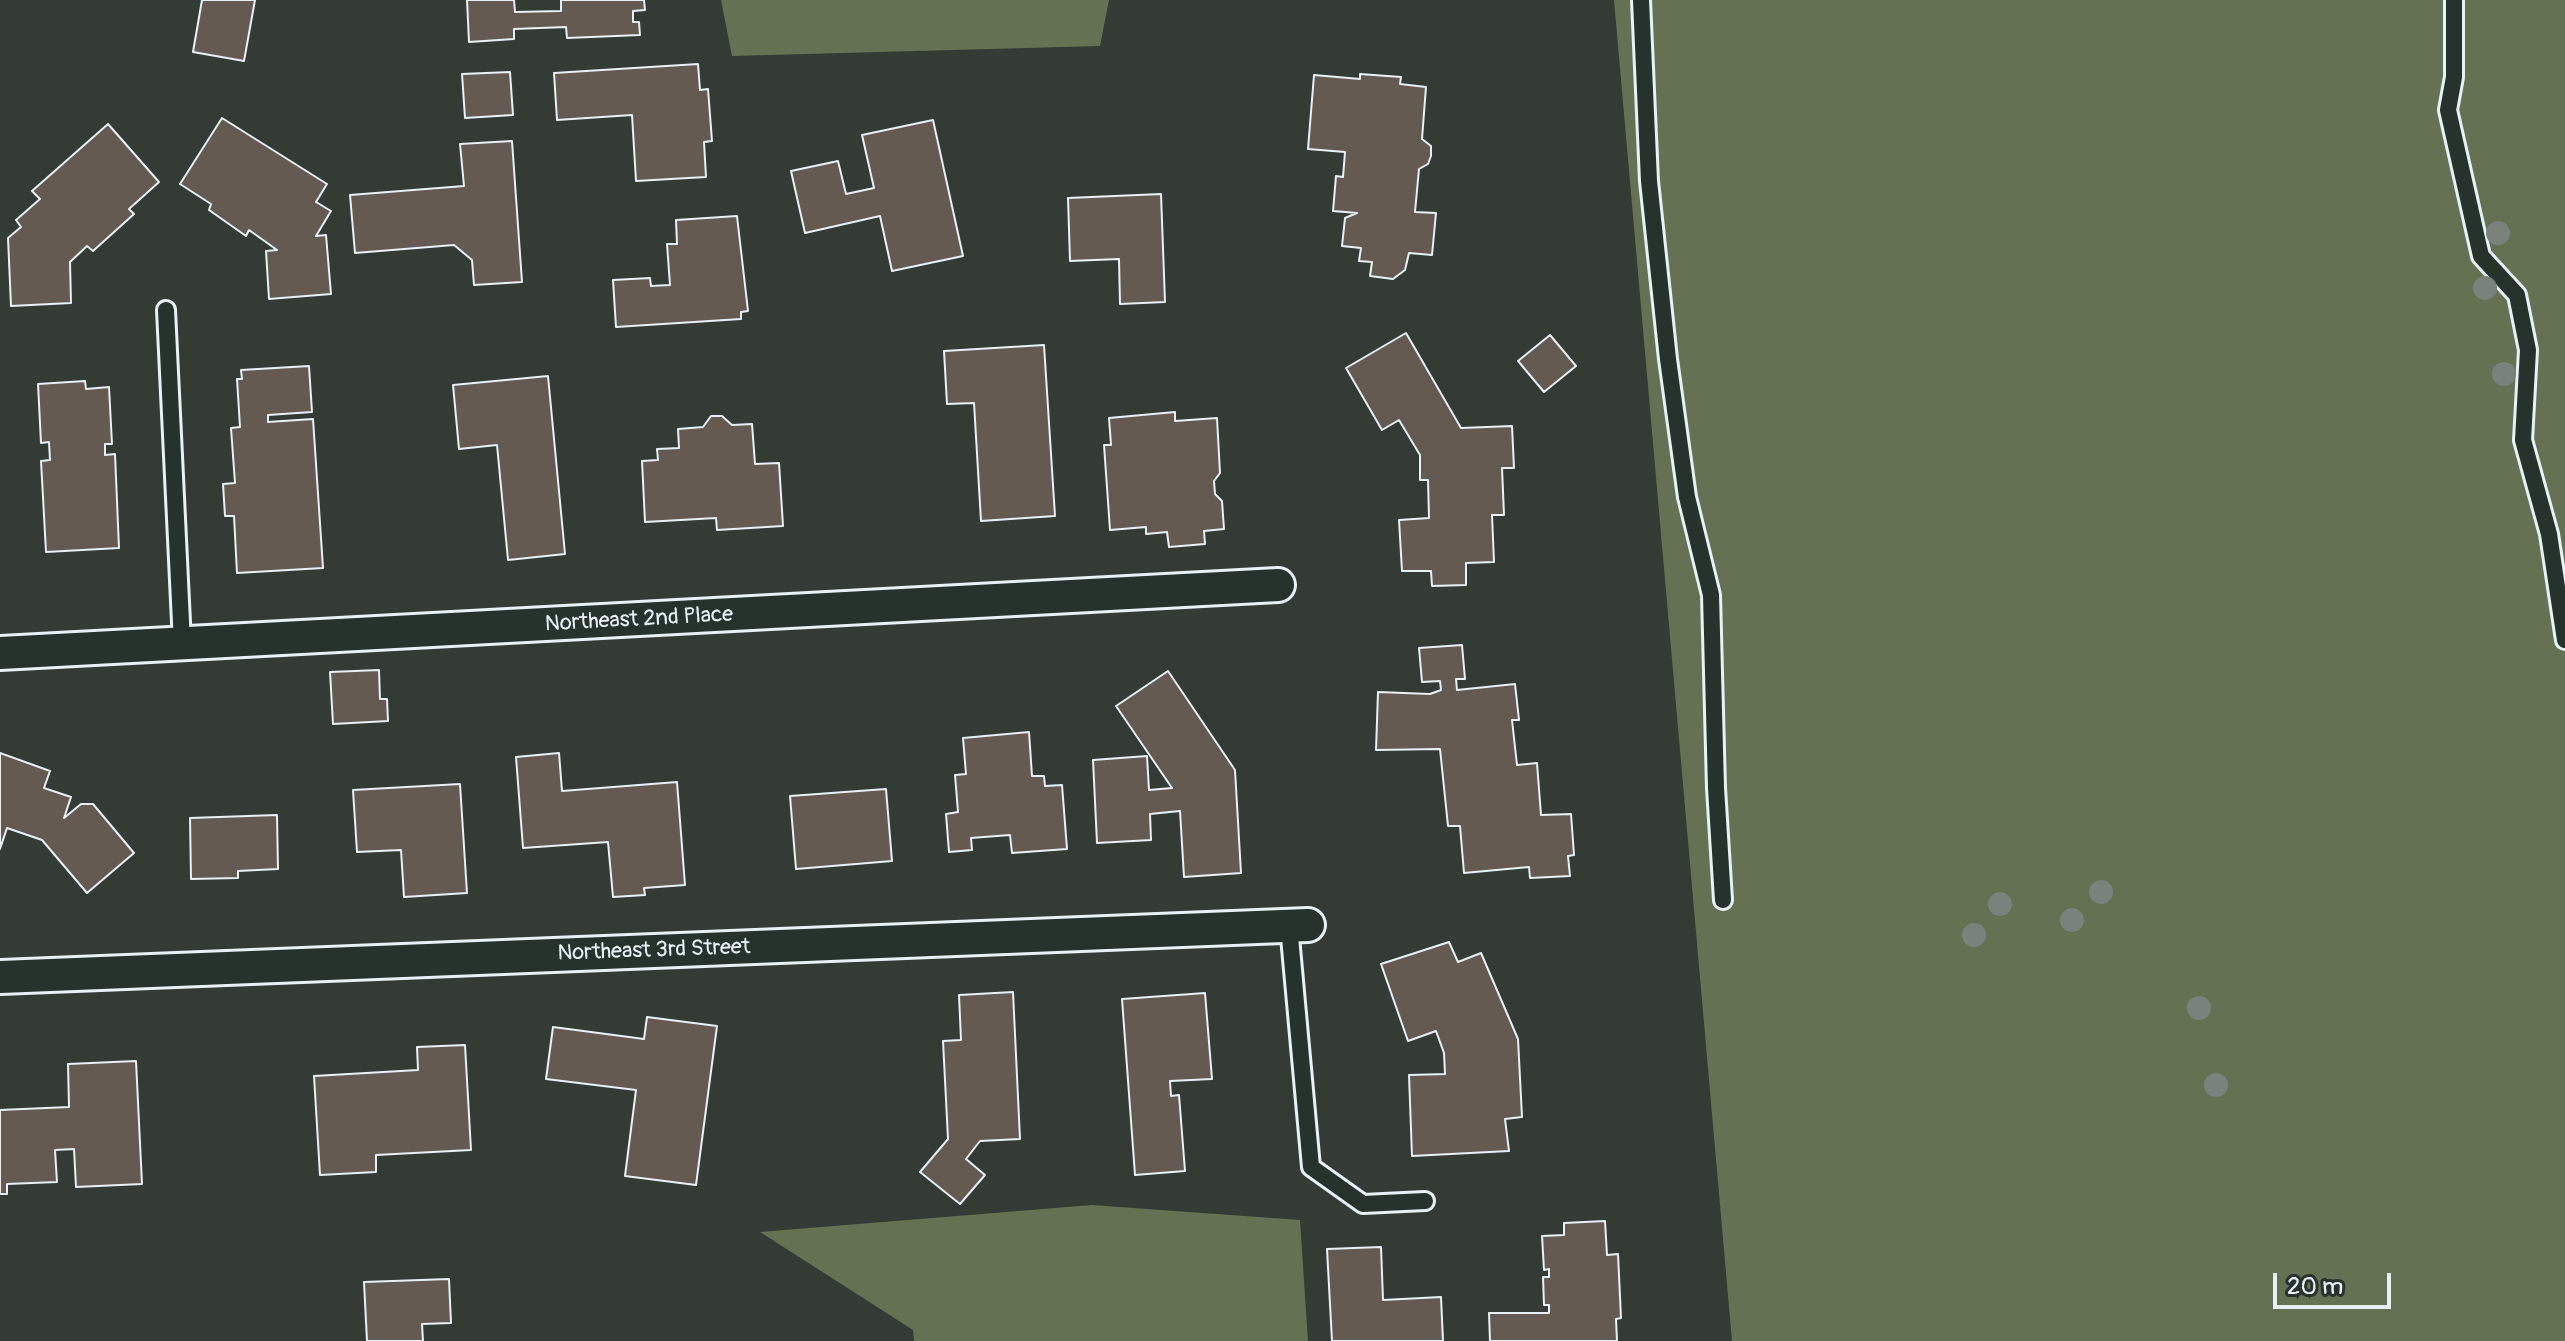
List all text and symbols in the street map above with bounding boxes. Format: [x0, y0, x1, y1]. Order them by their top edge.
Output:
street label: Northeast 2nd Place [544, 602, 734, 638]
street label: Northeast 3rd Street [557, 934, 751, 968]
scale bar [2277, 1257, 2395, 1307]
text: 20 m [2287, 1272, 2343, 1301]

